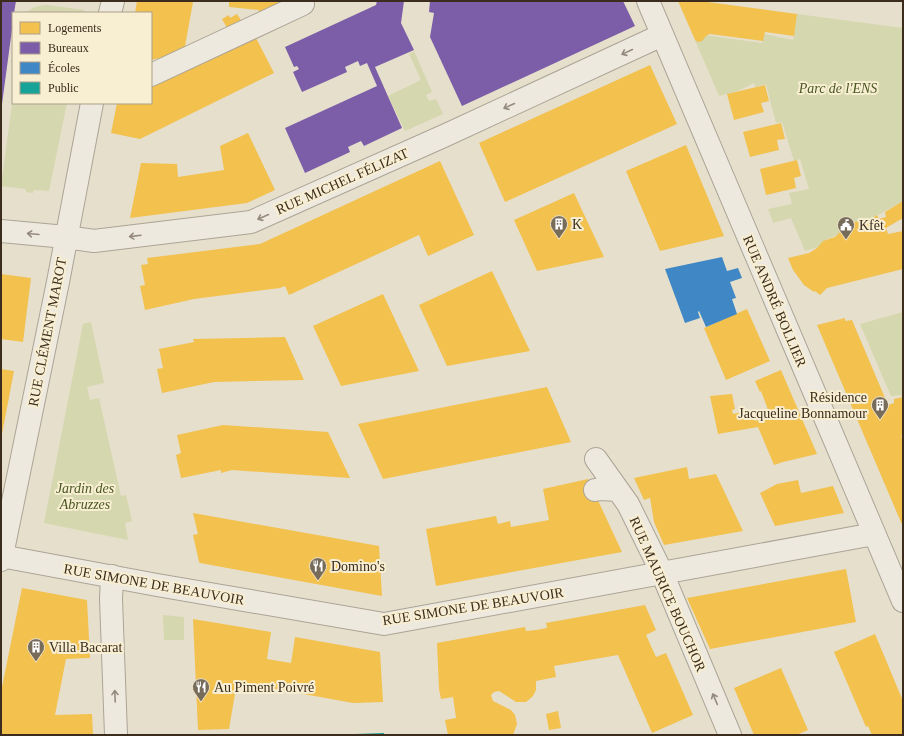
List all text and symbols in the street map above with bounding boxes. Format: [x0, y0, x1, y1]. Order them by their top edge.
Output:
legend [12, 12, 152, 104]
text: Logements [48, 21, 102, 35]
text: Bureaux [48, 41, 89, 55]
one-way arrow [621, 49, 633, 56]
text: Écoles [48, 61, 80, 75]
text: Public [48, 81, 79, 95]
park label: Parc de l'ENS [798, 81, 877, 96]
one-way arrow [503, 103, 515, 110]
street label: RUE MICHEL FÉLIZAT [273, 144, 411, 217]
one-way arrow [257, 214, 269, 221]
building icon: K [549, 214, 569, 239]
public building icon: Kfêt [836, 215, 856, 240]
place label: K [572, 217, 582, 232]
place label: Kfêt [859, 218, 884, 233]
one-way arrow [27, 231, 40, 238]
one-way arrow [129, 232, 142, 240]
street label: RUE ANDRÉ BOLLIER [740, 233, 810, 370]
street label: RUE CLÉMENT MAROT [25, 256, 69, 408]
place label: Résidence Jacqueline Bonnamour [738, 390, 867, 421]
building icon: Résidence Jacqueline Bonnamour [870, 395, 890, 420]
park label: Jardin des Abruzzes [56, 481, 115, 512]
street label: RUE MAURICE BOUCHOR [627, 514, 709, 675]
restaurant icon: Domino's [308, 556, 328, 581]
place label: Domino's [331, 559, 385, 574]
street label: RUE SIMONE DE BEAUVOIR [62, 561, 246, 608]
street label: RUE SIMONE DE BEAUVOIR [381, 585, 565, 628]
building icon: Villa Bacarat [26, 637, 46, 662]
place label: Villa Bacarat [49, 640, 123, 655]
restaurant icon: Au Piment Poivré [191, 677, 211, 702]
place label: Au Piment Poivré [214, 680, 314, 695]
one-way arrow [111, 690, 119, 703]
one-way arrow [711, 694, 718, 706]

